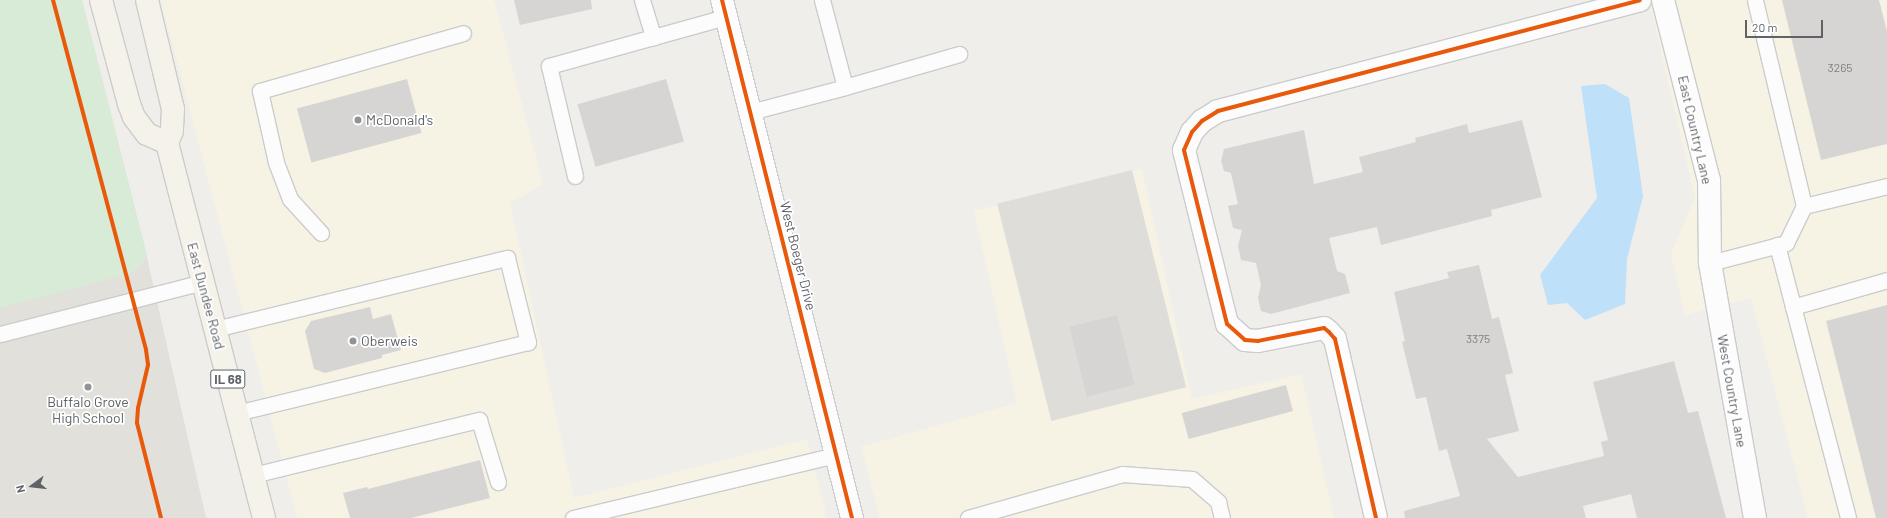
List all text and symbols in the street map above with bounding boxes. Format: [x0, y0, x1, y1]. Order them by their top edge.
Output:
scale bar [1747, 12, 1825, 38]
text: 20 m [1752, 20, 1778, 34]
house number: 3265 [1828, 61, 1852, 75]
street label: East Country Lane [1674, 74, 1716, 186]
place label: McDonald's [366, 112, 433, 128]
marker: McDonald's [353, 115, 363, 125]
street label: West Boeger Drive [776, 200, 820, 312]
street label: East Dundee Road [184, 241, 228, 351]
house number: 3375 [1466, 332, 1490, 346]
place label: Oberweis [361, 333, 418, 349]
street label: West Country Lane [1714, 333, 1750, 449]
marker: Oberweis [348, 336, 358, 346]
road number: IL 68 [210, 368, 246, 390]
marker: Buffalo Grove High School [83, 382, 93, 392]
place label: Buffalo Grove High School [47, 394, 129, 426]
north arrow [12, 466, 52, 506]
text: N [13, 484, 27, 494]

